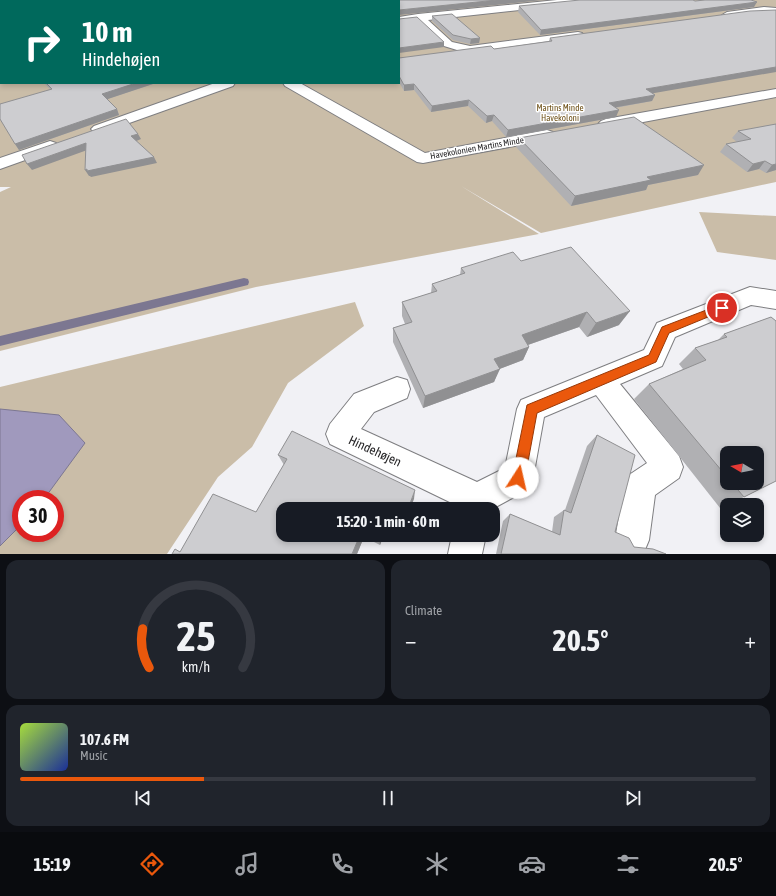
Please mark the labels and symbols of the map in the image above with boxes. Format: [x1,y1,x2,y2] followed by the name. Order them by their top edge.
[536,103,584,123] park label: Martins Minde Havekoloni
[429,135,525,161] street label: Havekolonien Martins Minde
[705,291,739,325] pin
[346,432,404,470] street label: Hindehøjen
[720,446,764,490] north arrow
[497,457,539,499] position arrow
[12,490,64,542] speed limit sign: 30

